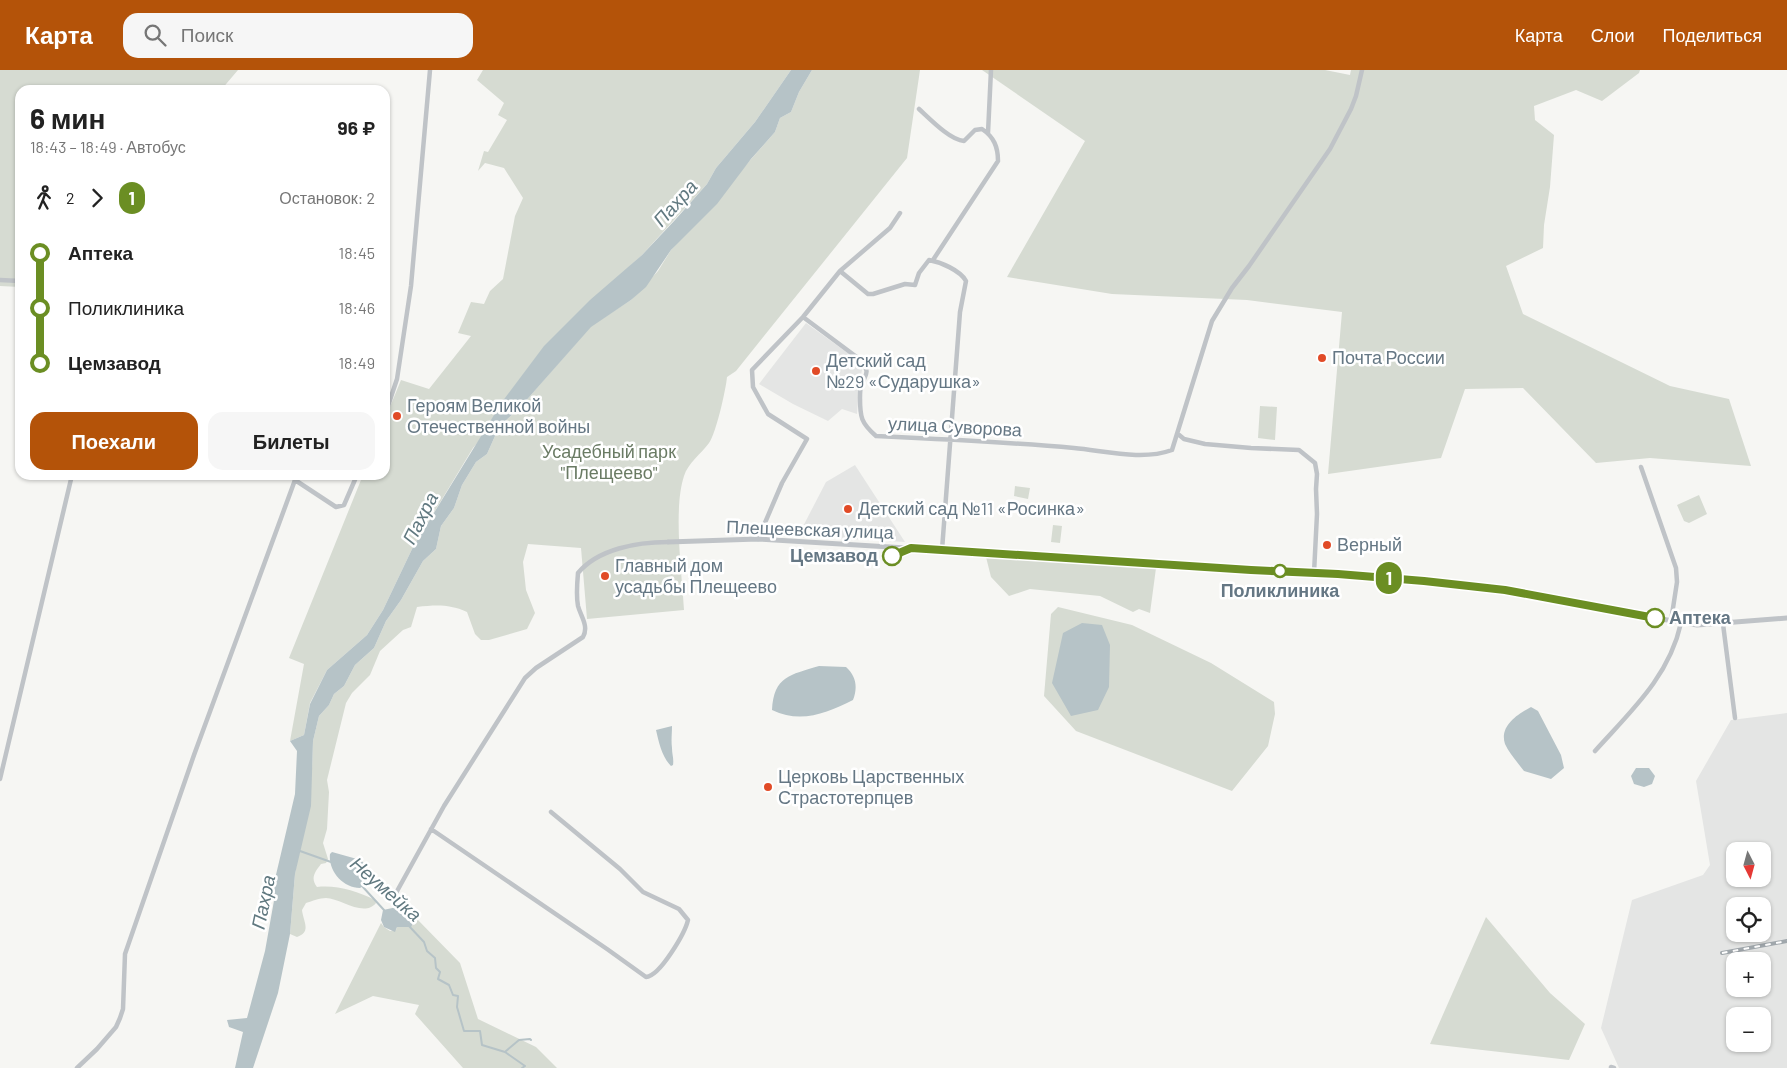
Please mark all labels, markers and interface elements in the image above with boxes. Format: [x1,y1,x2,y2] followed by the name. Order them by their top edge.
[123,13,473,58] search box
[25,20,93,49] text: Карта
[141,21,169,49] icon: search
[181,23,233,46] text: Поиск
[1515,24,1563,46] text: Карта
[1591,24,1635,46] text: Слои
[1663,24,1762,46] text: Поделиться
[30,101,105,135] text: 6 мин
[338,116,375,139] text: 96 ₽
[30,137,186,156] text: 18:43 – 18:49 · Автобус
[648,175,702,231] water label: Пахра
[30,184,58,212] icon: walk
[83,184,111,212] icon: forward
[129,187,135,209] text: 1
[66,188,75,207] text: 2
[279,188,375,207] text: Остановок: 2
[68,241,133,264] text: Аптека
[339,243,375,262] text: 18:45
[68,296,184,319] text: Поликлиника
[339,298,375,317] text: 18:46
[1332,346,1445,368] place label: Почта России
[826,349,981,392] place label: Детский сад №29 «Сударушка»
[68,351,161,374] text: Цемзавод
[1316,352,1328,364] marker: Почта России
[338,353,375,372] text: 18:49
[810,365,822,377] marker: Детский сад №29 «Сударушка»
[407,394,590,437] place label: Героям Великой Отечественной войны
[391,410,403,422] marker: Героям Великой Отечественной войны
[30,412,198,470] button: Поехали
[208,412,375,470] button: Билеты
[888,412,1023,441] street label: улица Суворова
[542,440,676,483] park label: Усадебный парк "Плещеево"
[397,488,442,547] water label: Пахра
[858,497,1085,519] place label: Детский сад №11 «Росинка»
[842,503,854,515] marker: Детский сад №11 «Росинка»
[726,515,895,543] street label: Плещеевская улица
[1337,533,1402,555] place label: Верный
[1321,539,1333,551] marker: Верный
[790,544,879,566] place label: Цемзавод
[882,546,902,566] marker: Цемзавод
[615,554,777,597] place label: Главный дом усадьбы Плещеево
[1373,562,1405,594] line badge: 1
[1273,564,1287,578] marker: Поликлиника
[1386,567,1392,589] text: 1
[599,570,611,582] marker: Главный дом усадьбы Плещеево
[1221,579,1340,601] place label: Поликлиника
[1669,606,1732,628] place label: Аптека
[1645,608,1665,628] marker: Аптека
[778,765,964,808] place label: Церковь Царственных Страстотерпцев
[762,781,774,793] marker: Церковь Царственных Страстотерпцев
[1726,842,1771,888] north arrow
[1726,842,1771,1052] map controls
[346,851,427,926] water label: Неумейка
[246,873,279,931] water label: Пахра
[1726,897,1771,942] button: locate
[1726,952,1771,997] button: +
[1726,1007,1771,1052] button: −

